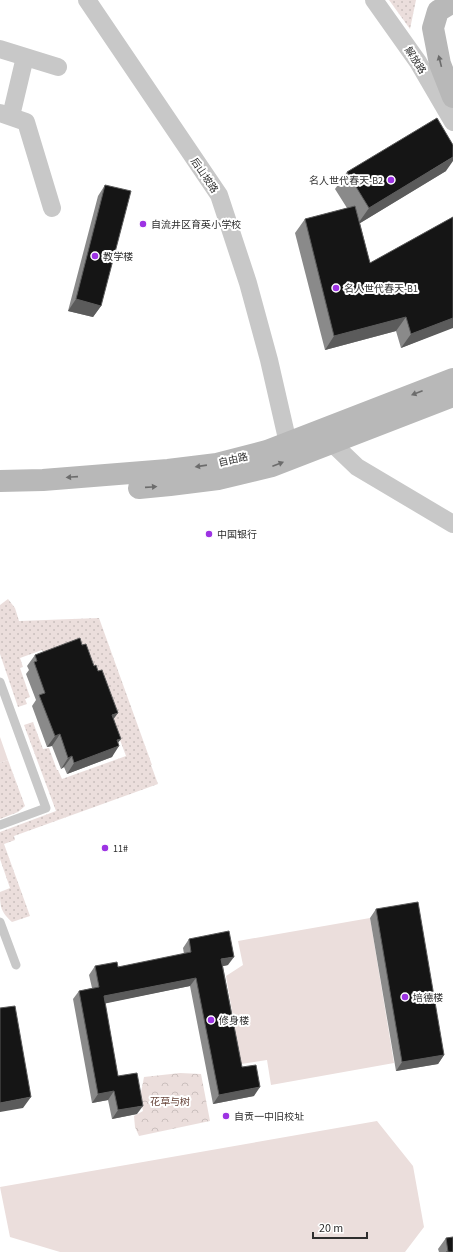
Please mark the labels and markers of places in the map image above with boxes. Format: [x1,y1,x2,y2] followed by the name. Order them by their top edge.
[309,174,383,188] place label: 名人世代春天-B2
[386,175,396,185] marker: 名人世代春天-B2
[151,218,241,232] place label: 自流井区育英小学校
[138,219,148,229] marker: 自流井区育英小学校
[103,250,133,264] place label: 教学楼
[90,251,100,261] marker: 教学楼
[344,282,418,296] place label: 名人世代春天-B1
[331,283,341,293] marker: 名人世代春天-B1
[217,528,257,542] place label: 中国银行
[204,529,214,539] marker: 中国银行
[113,842,128,856] place label: 11#
[100,843,110,853] marker: 11#
[413,991,443,1005] place label: 培德楼
[400,992,410,1002] marker: 培德楼
[218,1014,249,1028] place label: 修身楼
[206,1015,216,1025] marker: 修身楼
[234,1110,304,1124] place label: 自贡一中旧校址
[221,1111,231,1121] marker: 自贡一中旧校址

